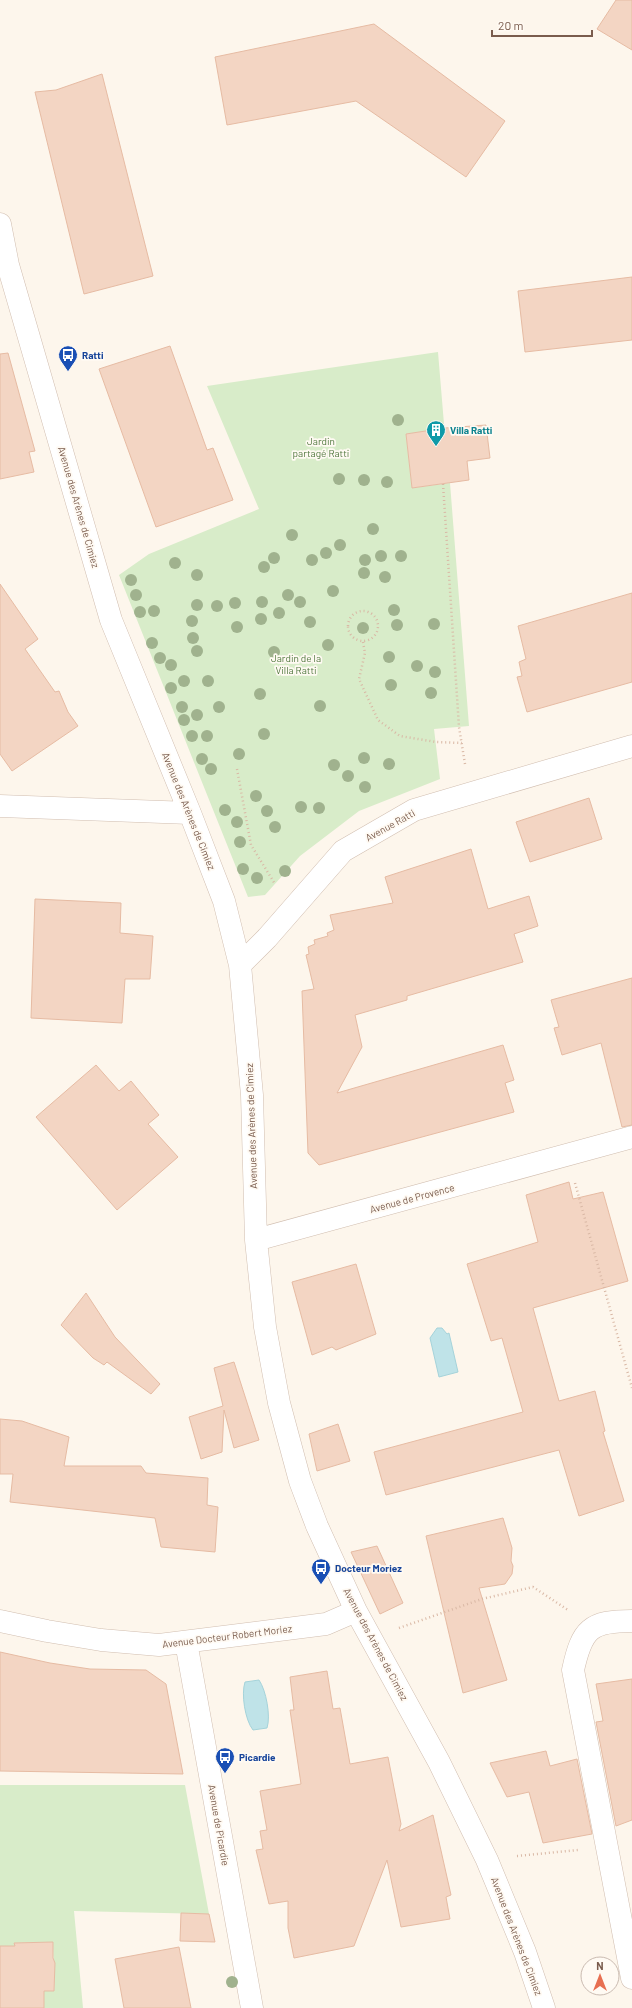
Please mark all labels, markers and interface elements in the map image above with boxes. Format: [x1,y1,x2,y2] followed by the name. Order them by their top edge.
[492,12,592,38] scale bar
[498,18,524,32] text: 20 m
[57,344,79,372] bus stop icon: Ratti
[82,349,104,361] place label: Ratti
[425,419,447,447] building icon: Villa Ratti
[450,424,493,436] place label: Villa Ratti
[293,435,349,459] park label: Jardin partagé Ratti
[56,445,102,570] street label: Avenue des Arènes de Cimiez
[271,652,321,676] park label: Jardin de la Villa Ratti
[160,750,218,872] street label: Avenue des Arènes de Cimiez
[363,806,417,844] street label: Avenue Ratti
[243,1062,259,1189] street label: Avenue des Arènes de Cimiez
[368,1181,456,1215] street label: Avenue de Provence
[310,1557,332,1585] bus stop icon: Docteur Moriez
[335,1562,402,1574] place label: Docteur Moriez
[341,1586,411,1703] street label: Avenue des Arènes de Cimiez
[161,1622,293,1650] street label: Avenue Docteur Robert Moriez
[214,1746,236,1774] bus stop icon: Picardie
[239,1751,276,1763] place label: Picardie
[206,1783,232,1867] street label: Avenue de Picardie
[489,1875,545,1997] street label: Avenue des Arènes de Cimiez
[580,1956,620,1996] north arrow
[596,1959,604,1972] text: N

